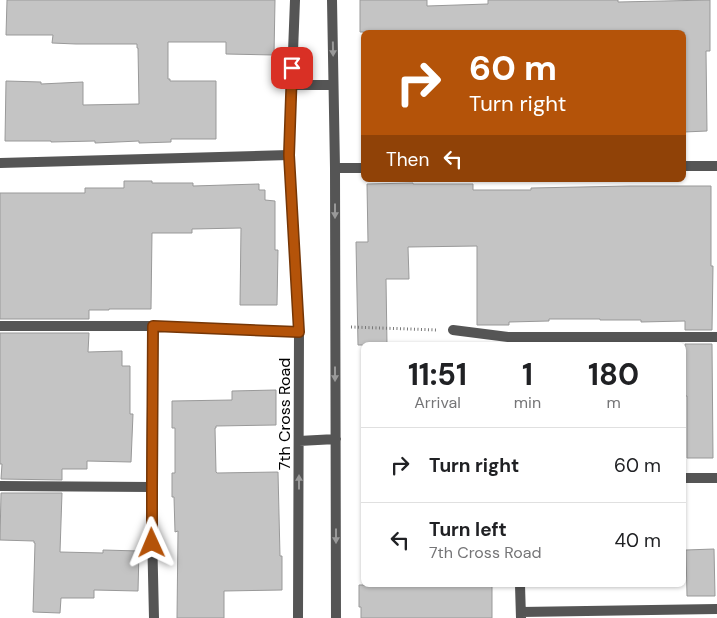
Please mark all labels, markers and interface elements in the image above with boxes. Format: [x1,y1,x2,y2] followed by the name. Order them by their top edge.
[329,41,337,57] one-way arrow
[469,45,557,91] text: 60 m
[271,47,313,89] pin
[386,50,451,115] icon: right
[278,54,306,82] icon: arrive
[469,89,566,118] text: Turn right
[439,145,467,173] icon: left
[386,147,429,172] text: Then
[331,203,339,219] one-way arrow
[408,355,467,394] text: 11:51
[522,355,533,394] text: 1
[588,355,639,394] text: 180
[274,358,295,470] street label: 7th Cross Road
[331,366,339,382] one-way arrow
[414,392,461,413] text: Arrival
[514,392,541,413] text: min
[606,392,621,413] text: m
[386,451,414,479] icon: right
[429,453,519,478] text: Turn right
[614,453,661,478] text: 60 m
[295,474,303,490] one-way arrow
[125,516,177,568] position arrow
[429,517,507,542] text: Turn left
[386,526,414,554] icon: left
[332,528,340,544] one-way arrow
[614,528,661,553] text: 40 m
[429,542,541,563] text: 7th Cross Road

